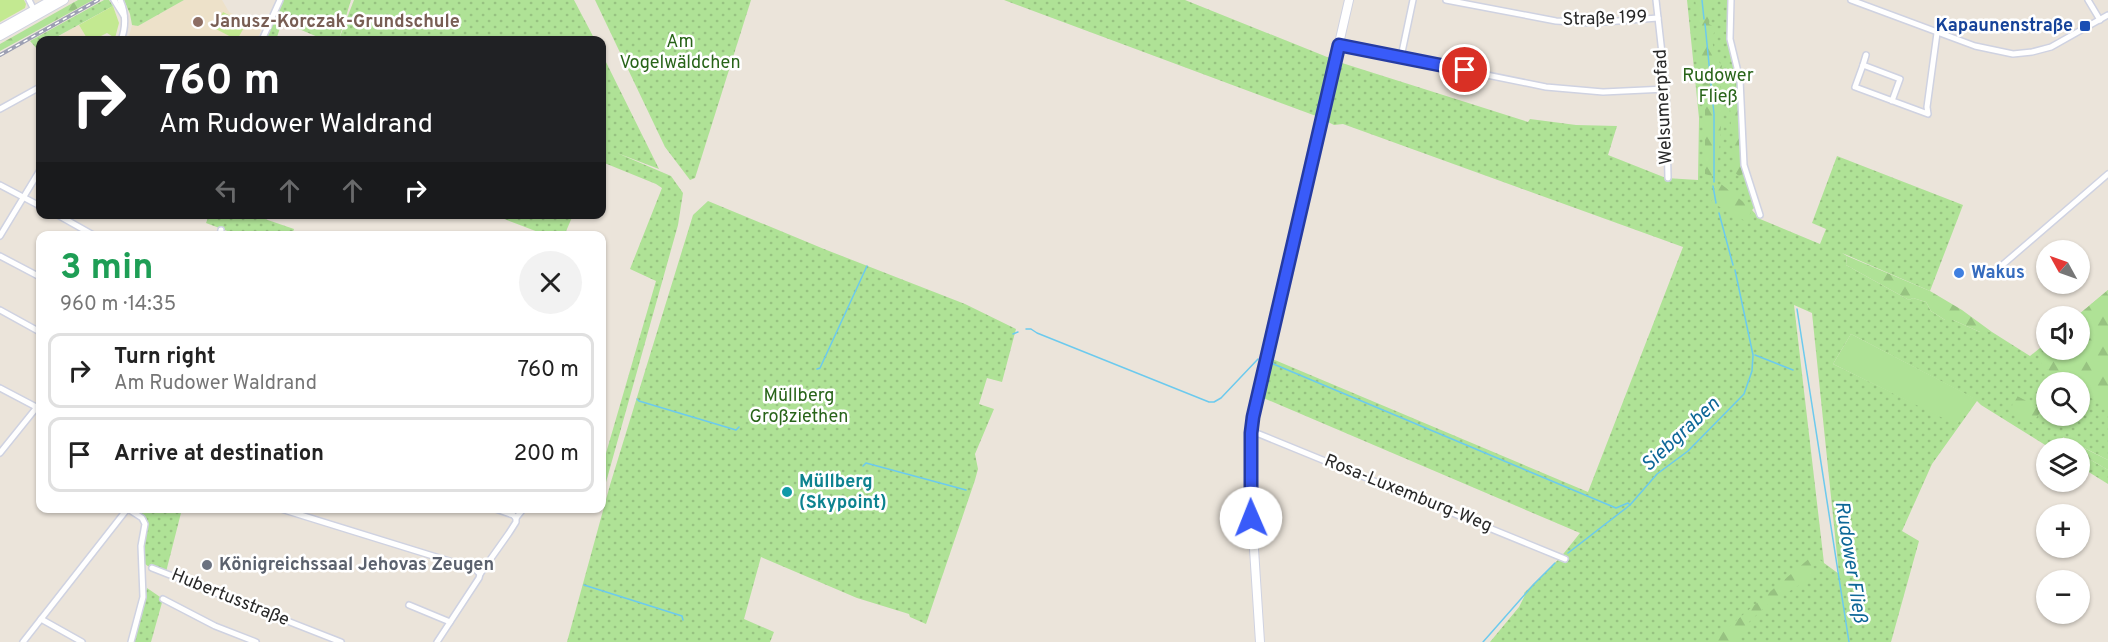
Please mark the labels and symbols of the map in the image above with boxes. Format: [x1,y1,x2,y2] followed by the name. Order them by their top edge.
[1562,6,1648,32] street label: Straße 199
[210,11,460,34] place label: Janusz-Korczak-Grundschule
[191,15,205,29] marker: Janusz-Korczak-Grundschule
[1935,15,2073,38] place label: Kapaunenstraße
[2078,19,2092,33] marker: Kapaunenstraße
[619,31,741,75] park label: Am Vogelwäldchen
[1439,44,1490,95] pin
[1649,49,1679,165] street label: Welsumerpfad
[1682,65,1754,109] park label: Rudower Fließ
[2036,240,2090,294] north arrow
[1971,262,2025,285] place label: Wakus
[1952,266,1966,280] marker: Wakus
[750,385,848,429] park label: Müllberg Großziethen
[1636,392,1726,478] water label: Siebgraben
[1321,450,1495,538] street label: Rosa-Luxemburg-Weg
[799,471,887,515] place label: Müllberg (Skypoint)
[780,485,794,499] marker: Müllberg (Skypoint)
[1219,486,1283,550] position arrow
[1828,499,1873,626] water label: Rudower Fließ
[219,554,494,577] place label: Königreichssaal Jehovas Zeugen
[200,558,214,572] marker: Königreichssaal Jehovas Zeugen
[168,564,292,632] street label: Hubertusstraße

